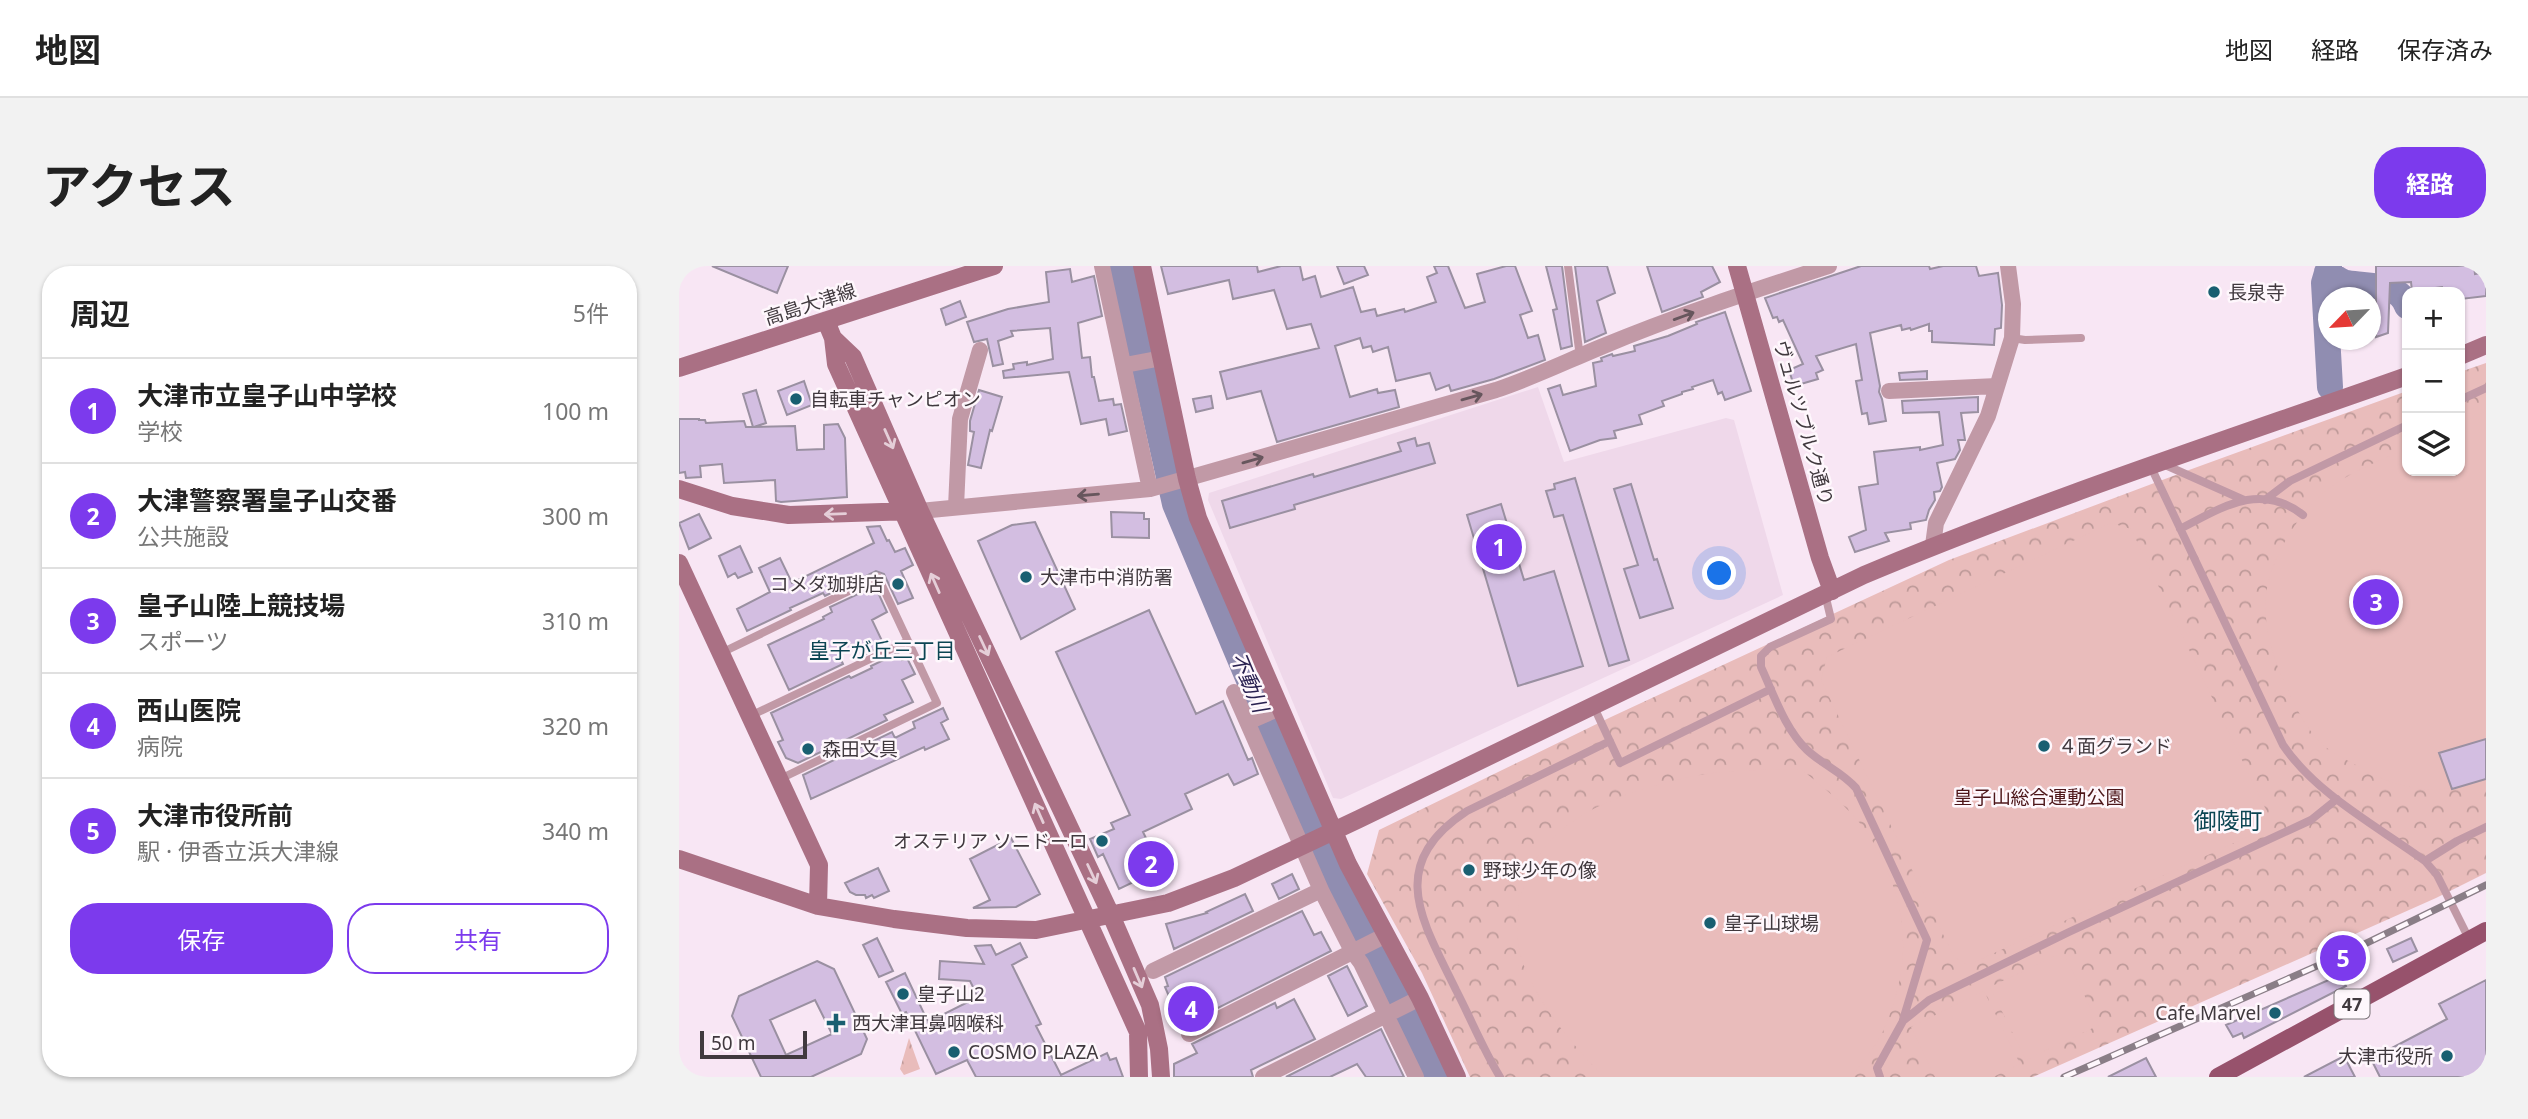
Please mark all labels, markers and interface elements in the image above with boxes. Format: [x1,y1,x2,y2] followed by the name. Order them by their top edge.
[35,27,101,72] text: 地図
[2225,33,2273,66] text: 地図
[2311,33,2359,66] text: 経路
[2397,33,2493,66] text: 保存済み
[2374,147,2486,218] button: 経路
[42,152,236,218] text: アクセス
[761,277,859,331] street label: 高島大津線
[2228,279,2285,305] place label: 長泉寺
[2206,284,2222,300] marker: 長泉寺
[2318,287,2381,350] north arrow
[2402,287,2465,476] map controls
[2402,287,2465,350] button: +
[70,293,130,334] text: 周辺
[573,297,609,329] text: 5件
[1672,309,1694,321] one-way arrow
[1768,337,1840,509] street label: ヴュルツブルク通り
[2402,350,2465,413] button: −
[137,377,397,413] text: 大津市立皇子山中学校
[810,386,981,412] place label: 自転車チャンピオン
[1460,390,1482,403] one-way arrow
[788,391,804,407] marker: 自転車チャンピオン
[86,395,100,427] text: 1
[542,395,609,427] text: 100 m
[2402,413,2465,476] button: layers
[137,415,183,447] text: 学校
[883,428,896,450] one-way arrow
[1242,453,1264,466] one-way arrow
[137,482,397,518] text: 大津警察署皇子山交番
[1077,489,1100,502] one-way arrow
[86,500,100,532] text: 2
[542,500,609,532] text: 300 m
[823,507,846,520] one-way arrow
[137,520,229,552] text: 公共施設
[1476,521,1522,573] pin: 1
[1702,556,1736,590] your location
[1040,564,1173,590] place label: 大津市中消防署
[1018,569,1034,585] marker: 大津市中消防署
[770,571,884,597] place label: コメダ珈琲店
[928,573,941,594] one-way arrow
[890,576,906,592] marker: コメダ珈琲店
[2353,576,2399,628] pin: 3
[137,587,345,623] text: 皇子山陸上競技場
[86,605,100,637] text: 3
[542,605,609,637] text: 310 m
[137,625,229,657] text: スポーツ
[978,635,991,656] one-way arrow
[809,636,956,664] district label: 皇子が丘三丁目
[1225,648,1276,718] water label: 不動川
[137,692,241,728] text: 西山医院
[86,710,100,742] text: 4
[542,710,609,742] text: 320 m
[137,730,183,762] text: 病院
[2058,733,2172,759] place label: ４面グランド
[822,736,898,762] place label: 森田文具
[2036,738,2052,754] marker: ４面グランド
[800,741,816,757] marker: 森田文具
[1953,784,2125,810] park label: 皇子山総合運動公園
[137,797,293,833] text: 大津市役所前
[1032,802,1045,824] one-way arrow
[2194,804,2263,836] district label: 御陵町
[86,815,100,847] text: 5
[542,815,609,847] text: 340 m
[893,828,1088,854] place label: オステリア ソニドーロ
[1094,833,1110,849] marker: オステリア ソニドーロ
[137,835,339,867] text: 駅 · 伊香立浜大津線
[1128,838,1174,890] pin: 2
[1483,857,1597,883] place label: 野球少年の像
[1461,862,1477,878] marker: 野球少年の像
[1085,863,1099,884] one-way arrow
[70,903,333,974] button: 保存
[347,903,609,974] button: 共有
[1724,910,1819,936] place label: 皇子山球場
[1702,915,1718,931] marker: 皇子山球場
[2320,932,2366,984] pin: 5
[1132,967,1145,988] one-way arrow
[917,981,985,1007] place label: 皇子山2
[1168,983,1214,1035] pin: 4
[895,986,911,1002] marker: 皇子山2
[2335,990,2369,1018] road number: 47
[2155,1000,2261,1026] place label: Cafe Marvel
[2267,1005,2283,1021] marker: Cafe Marvel
[852,1010,1004,1036] place label: 西大津耳鼻咽喉科
[826,1013,846,1033] marker: 西大津耳鼻咽喉科
[700,1028,807,1060] scale bar
[711,1030,755,1056] text: 50 m
[968,1039,1099,1065] place label: COSMO PLAZA
[2338,1043,2433,1069] place label: 大津市役所
[946,1044,962,1060] marker: COSMO PLAZA
[2439,1048,2455,1064] marker: 大津市役所

